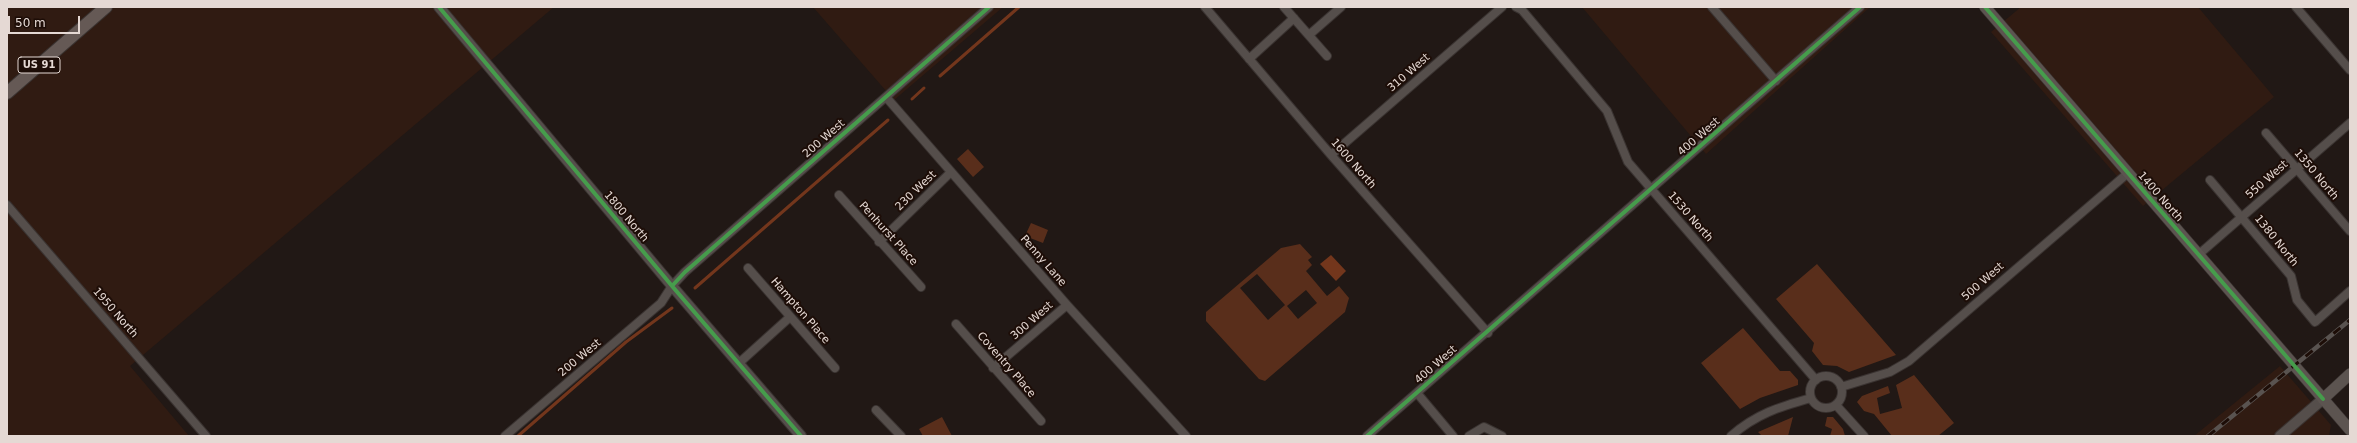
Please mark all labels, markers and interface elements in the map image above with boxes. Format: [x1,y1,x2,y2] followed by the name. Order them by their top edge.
[10,8,82,34] scale bar
[15,16,46,30] text: 50 m
[1385,51,1433,95] street label: 310 West
[18,57,60,73] road number: US 91
[1675,115,1723,159] street label: 400 West
[800,117,848,161] street label: 200 West
[1328,136,1378,192] street label: 1600 North
[2291,147,2341,203] street label: 1350 North
[2243,158,2291,202] street label: 550 West
[893,168,939,214] street label: 230 West
[2135,169,2185,225] street label: 1400 North
[601,189,651,245] street label: 1800 North
[1665,189,1715,245] street label: 1530 North
[856,199,920,269] street label: Penhurst Place
[2251,213,2301,269] street label: 1380 North
[1017,233,1069,289] street label: Penny Lane
[1959,260,2007,304] street label: 500 West
[768,275,832,347] street label: Hampton Place
[90,285,140,341] street label: 1950 North
[1008,299,1056,343] street label: 300 West
[974,329,1038,401] street label: Coventry Place
[556,336,604,380] street label: 200 West
[1412,343,1460,387] street label: 400 West

